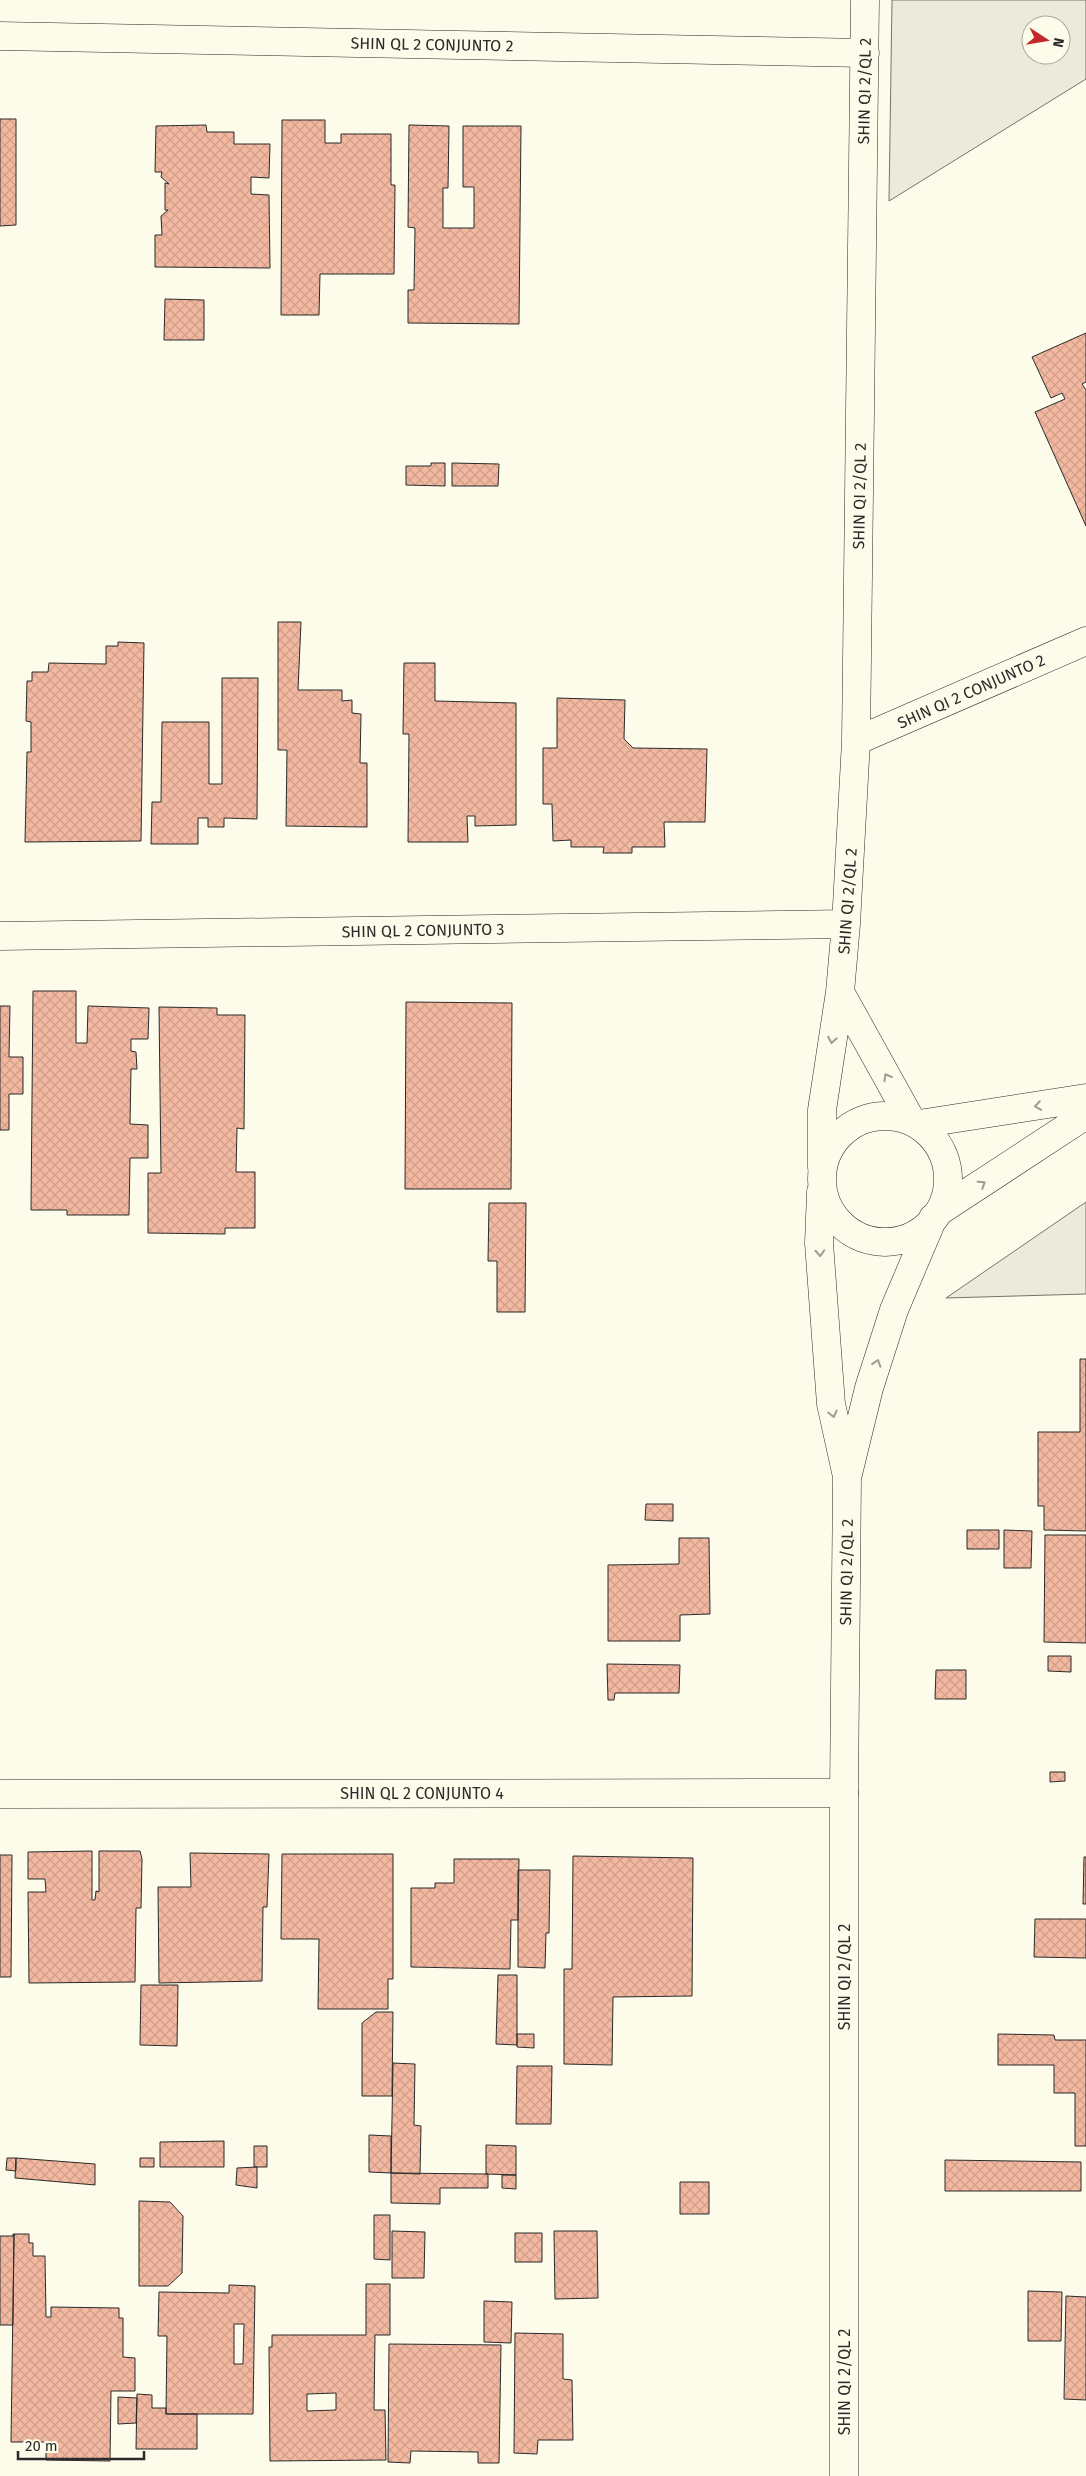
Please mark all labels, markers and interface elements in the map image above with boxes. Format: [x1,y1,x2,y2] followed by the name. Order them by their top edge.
[1021,15,1071,65] north arrow
[350,34,514,55] street label: SHIN QL 2 CONJUNTO 2
[1049,36,1068,49] text: N
[854,37,875,144] street label: SHIN QI 2/QL 2
[849,442,870,549] street label: SHIN QI 2/QL 2
[894,650,1048,733] street label: SHIN QI 2 CONJUNTO 2
[834,847,861,955] street label: SHIN QI 2/QL 2
[341,920,505,941] street label: SHIN QL 2 CONJUNTO 3
[828,1036,838,1045] one-way arrow
[884,1074,894,1083] one-way arrow
[1033,1100,1041,1111] one-way arrow
[976,1180,985,1190] one-way arrow
[814,1249,825,1257] one-way arrow
[872,1360,882,1368] one-way arrow
[827,1410,838,1419] one-way arrow
[836,1518,857,1625] street label: SHIN QI 2/QL 2
[340,1784,504,1803] street label: SHIN QL 2 CONJUNTO 4
[835,1924,854,2030] street label: SHIN QI 2/QL 2
[835,2329,854,2435] street label: SHIN QI 2/QL 2
[18,2428,144,2460] scale bar
[25,2437,58,2455] text: 20 m

